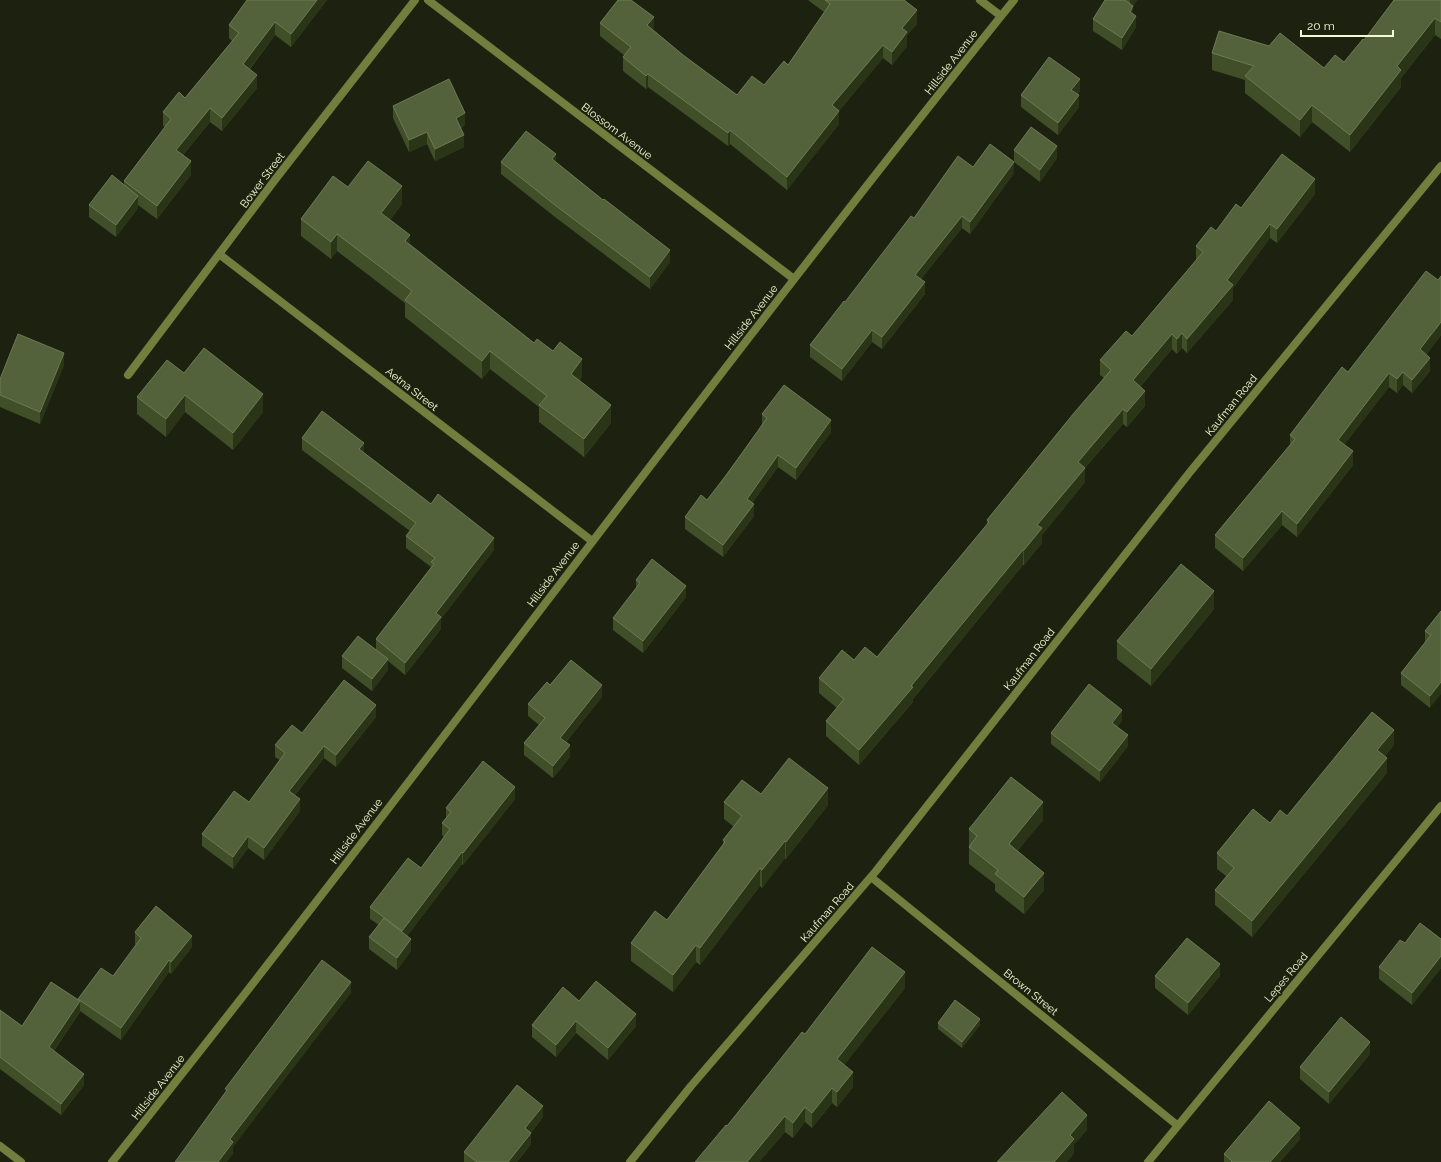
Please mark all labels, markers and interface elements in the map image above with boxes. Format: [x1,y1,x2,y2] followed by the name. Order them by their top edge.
[1301,12,1393,38] scale bar
[1307,19,1335,33] text: 20 m
[922,27,981,97] street label: Hillside Avenue
[579,101,655,163] street label: Blossom Avenue
[237,150,288,210] street label: Bower Street
[722,282,781,352] street label: Hillside Avenue
[383,365,441,414] street label: Aetna Street
[1203,372,1260,439] street label: Kaufman Road
[525,539,583,610] street label: Hillside Avenue
[1001,626,1058,693] street label: Kaufman Road
[328,796,386,867] street label: Hillside Avenue
[798,880,857,945] street label: Kaufman Road
[1262,950,1311,1005] street label: Lepes Road
[1001,967,1061,1018] street label: Brown Street
[129,1052,188,1122] street label: Hillside Avenue

